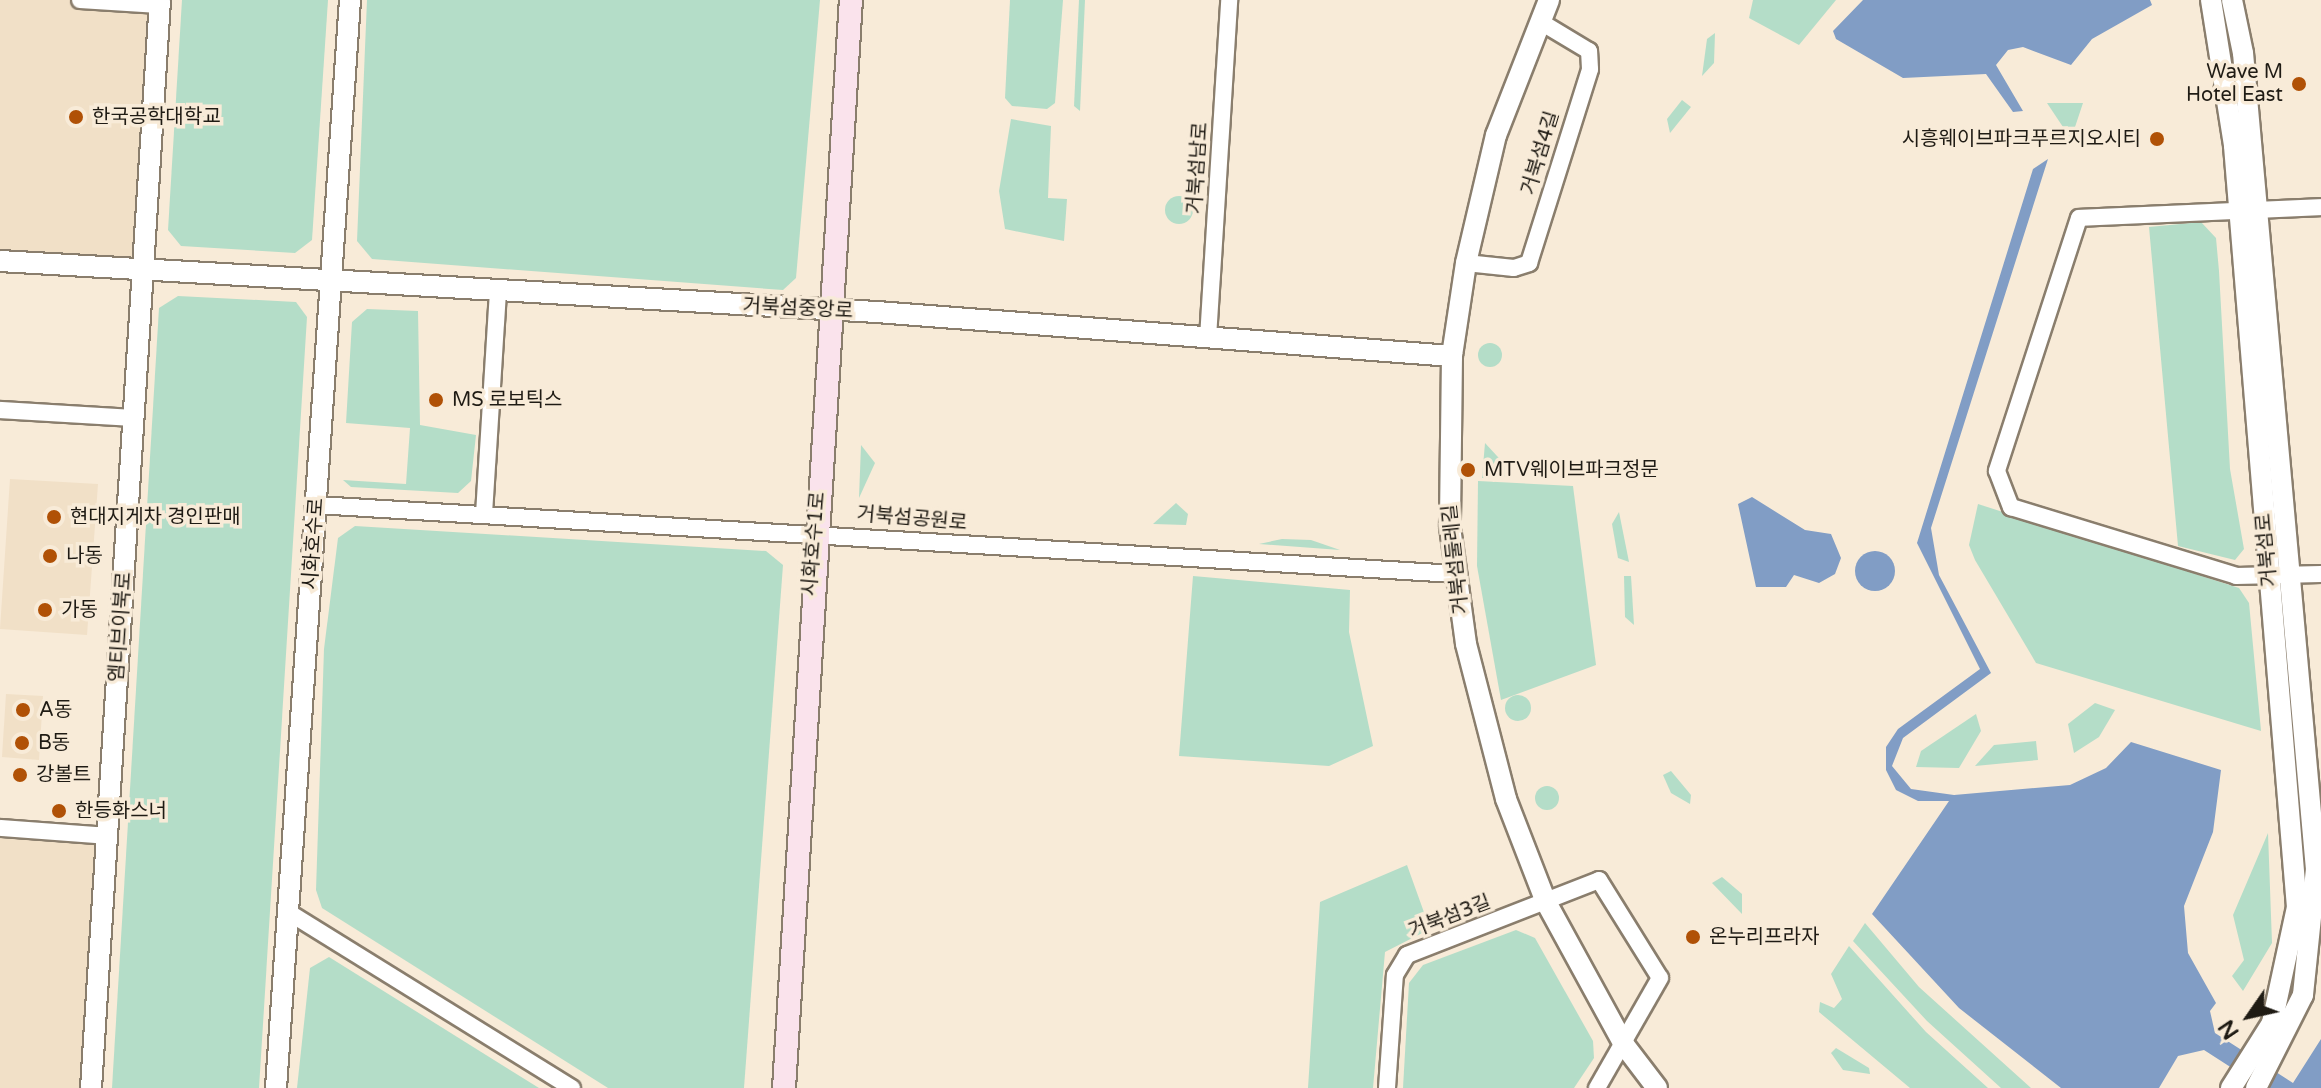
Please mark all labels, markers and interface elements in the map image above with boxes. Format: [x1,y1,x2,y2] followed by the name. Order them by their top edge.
[2186,60,2283,107] place label: Wave M Hotel East
[2290,75,2308,93] marker: Wave M Hotel East
[92,105,221,129] place label: 한국공학대학교
[67,108,85,126] marker: 한국공학대학교
[1517,108,1565,198] street label: 거북섬4길
[1183,121,1213,215] street label: 거북섬남로
[1902,127,2141,151] place label: 시흥웨이브파크푸르지오시티
[2148,130,2166,148] marker: 시흥웨이브파크푸르지오시티
[742,294,854,324] street label: 거북섬중앙로
[452,388,562,412] place label: MS 로보틱스
[427,391,445,409] marker: MS 로보틱스
[1484,458,1659,482] place label: MTV웨이브파크정문
[1459,461,1477,479] marker: MTV웨이브파크정문
[797,491,831,597] street label: 시화호수1로
[299,497,329,591] street label: 시화호수로
[856,502,968,536] street label: 거북섬공원로
[1438,503,1474,615] street label: 거북섬둘레길
[70,505,241,529] place label: 현대지게차 경인판매
[45,508,63,526] marker: 현대지게차 경인판매
[2252,512,2282,588] street label: 거북섬로
[66,544,103,568] place label: 나동
[41,547,59,565] marker: 나동
[105,571,137,683] street label: 엠티브이북로
[61,598,98,622] place label: 가동
[36,601,54,619] marker: 가동
[39,698,72,722] place label: A동
[14,701,32,719] marker: A동
[38,731,70,755] place label: B동
[13,734,31,752] marker: B동
[36,763,91,787] place label: 강볼트
[11,766,29,784] marker: 강볼트
[75,799,167,823] place label: 한등화스너
[50,802,68,820] marker: 한등화스너
[1405,890,1495,944] street label: 거북섬3길
[1709,925,1819,949] place label: 온누리프라자
[1684,928,1702,946] marker: 온누리프라자
[2209,976,2289,1056] north arrow
[2213,1015,2245,1044] text: N

